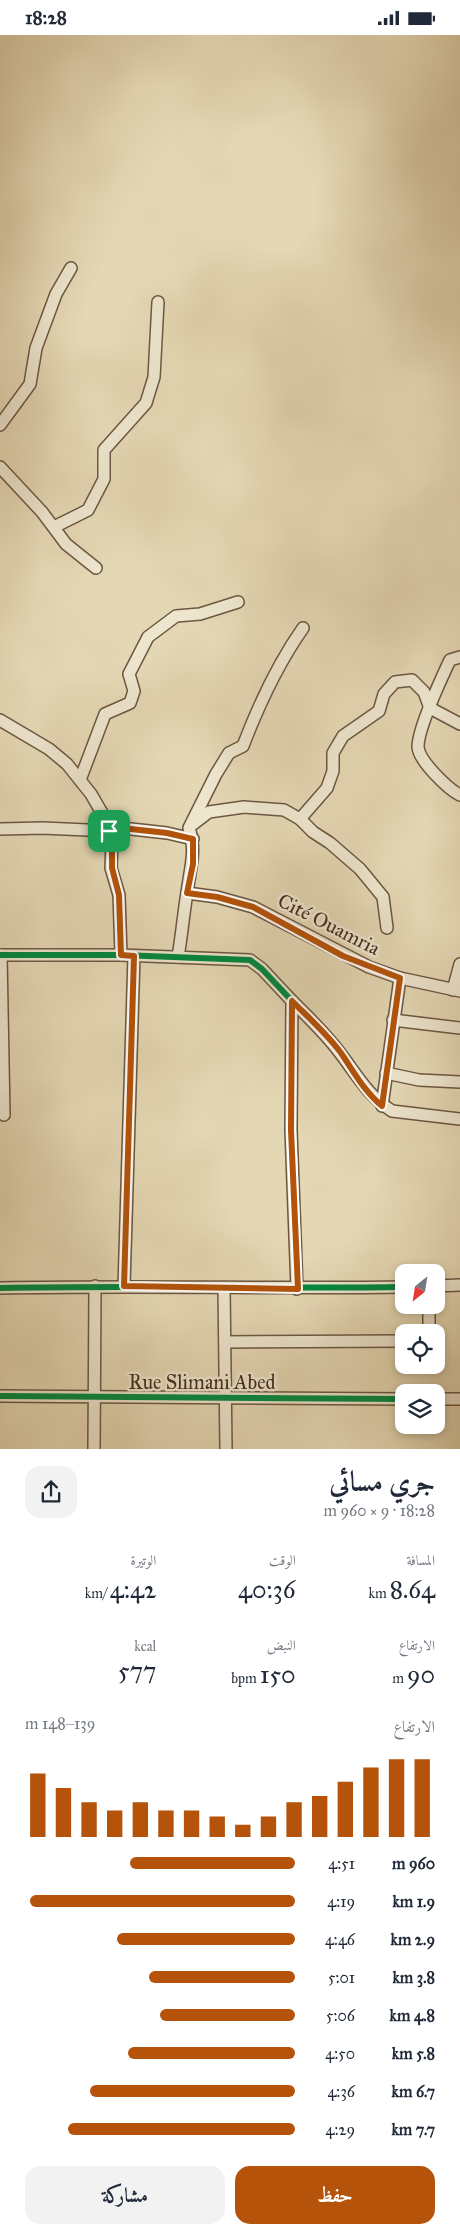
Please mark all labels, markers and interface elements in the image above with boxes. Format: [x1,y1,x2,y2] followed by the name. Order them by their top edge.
[25,6,67,29] text: 18:28
[88,810,130,852] pin
[95,817,123,845] icon: arrive
[274,888,385,960] street label: Cité Ouamria
[395,1264,445,1314] north arrow
[395,1264,445,1434] map controls
[395,1324,445,1374] button: locate
[128,1370,276,1394] street label: Rue Slimani Abed
[395,1384,445,1434] button: layers
[329,1464,435,1499] text: جري مسائي
[25,1466,77,1518] button: share
[324,1501,435,1520] text: 18:28 · 9 × 960 m
[131,1552,156,1569] text: الوتيرة
[269,1552,296,1569] text: الوقت
[406,1552,435,1569] text: المسافة
[110,1574,156,1605] text: 4:42
[238,1574,296,1605] text: 40:36
[390,1574,435,1605] text: 8.64
[85,1585,110,1602] text: /km
[368,1585,390,1602] text: km
[267,1637,296,1654] text: النبض
[399,1637,435,1654] text: الارتفاع
[134,1638,156,1655] text: kcal
[118,1655,156,1686] text: 577
[260,1659,296,1690] text: 150
[407,1659,435,1690] text: 90
[231,1670,260,1687] text: bpm
[392,1670,407,1687] text: m
[25,1714,95,1733] text: 139–148 m
[393,1717,435,1736] text: الارتفاع
[328,1854,355,1873] text: 4:51
[392,1854,435,1873] text: 960 m
[327,1892,355,1911] text: 4:19
[392,1892,435,1911] text: 1.9 km
[325,1930,355,1949] text: 4:46
[391,1930,435,1949] text: 2.9 km
[328,1968,355,1987] text: 5:01
[392,1968,435,1987] text: 3.8 km
[326,2006,355,2025] text: 5:06
[390,2006,435,2025] text: 4.8 km
[325,2044,355,2063] text: 4:50
[392,2044,435,2063] text: 5.8 km
[327,2082,355,2101] text: 4:36
[392,2082,435,2101] text: 6.7 km
[326,2120,355,2139] text: 4:29
[391,2120,435,2139] text: 7.7 km
[25,2166,225,2224] button: مشاركة
[235,2166,435,2224] button: حفظ

